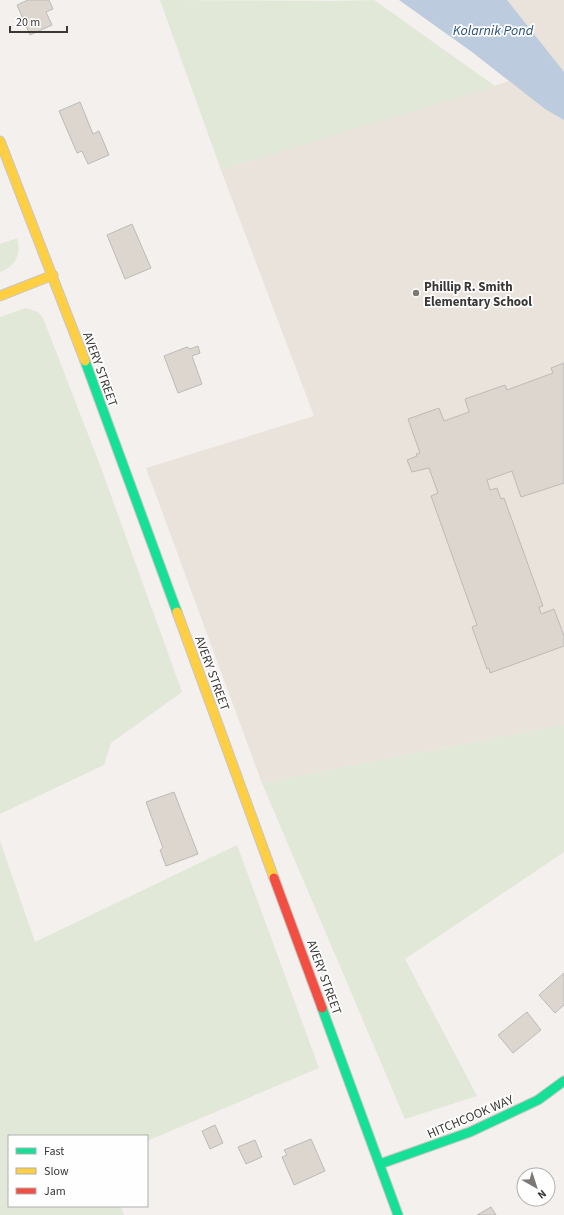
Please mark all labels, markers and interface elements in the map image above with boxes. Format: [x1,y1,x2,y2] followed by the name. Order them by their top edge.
[10,8,67,34] scale bar
[16,14,40,31] text: 20 m
[453,21,534,41] water label: Kolarnik Pond
[424,278,532,311] place label: Phillip R. Smith Elementary School
[411,288,421,298] marker: Phillip R. Smith Elementary School
[78,329,122,409] street label: AVERY STREET
[190,633,234,713] street label: AVERY STREET
[302,937,346,1017] street label: AVERY STREET
[424,1090,517,1143] street label: HITCHCOOK WAY
[8,1135,148,1207] legend
[44,1143,64,1160] text: Fast
[44,1163,69,1180] text: Slow
[516,1167,556,1207] north arrow
[44,1183,66,1200] text: Jam
[534,1186,550,1203] text: N

